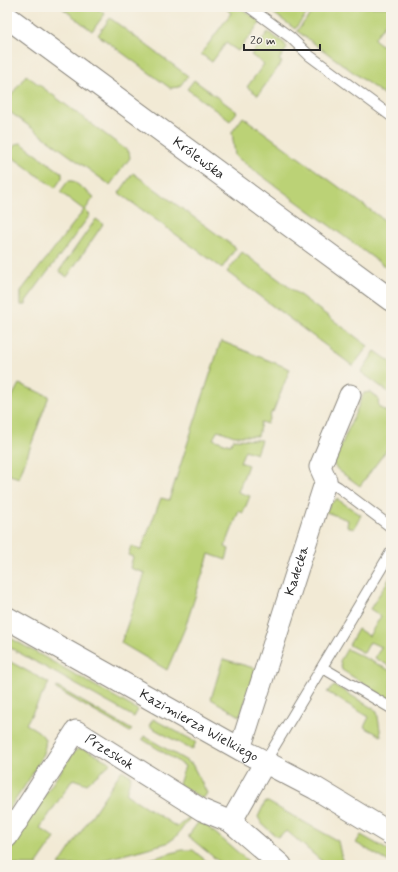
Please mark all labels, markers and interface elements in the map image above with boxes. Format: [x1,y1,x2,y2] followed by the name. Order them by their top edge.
[244,26,320,52] scale bar
[250,33,276,49] text: 20 m
[169,133,228,184] street label: Królewska
[281,543,314,598] street label: Kadecka
[136,685,261,766] street label: Kazimierza Wielkiego
[82,730,137,774] street label: Przeskok

